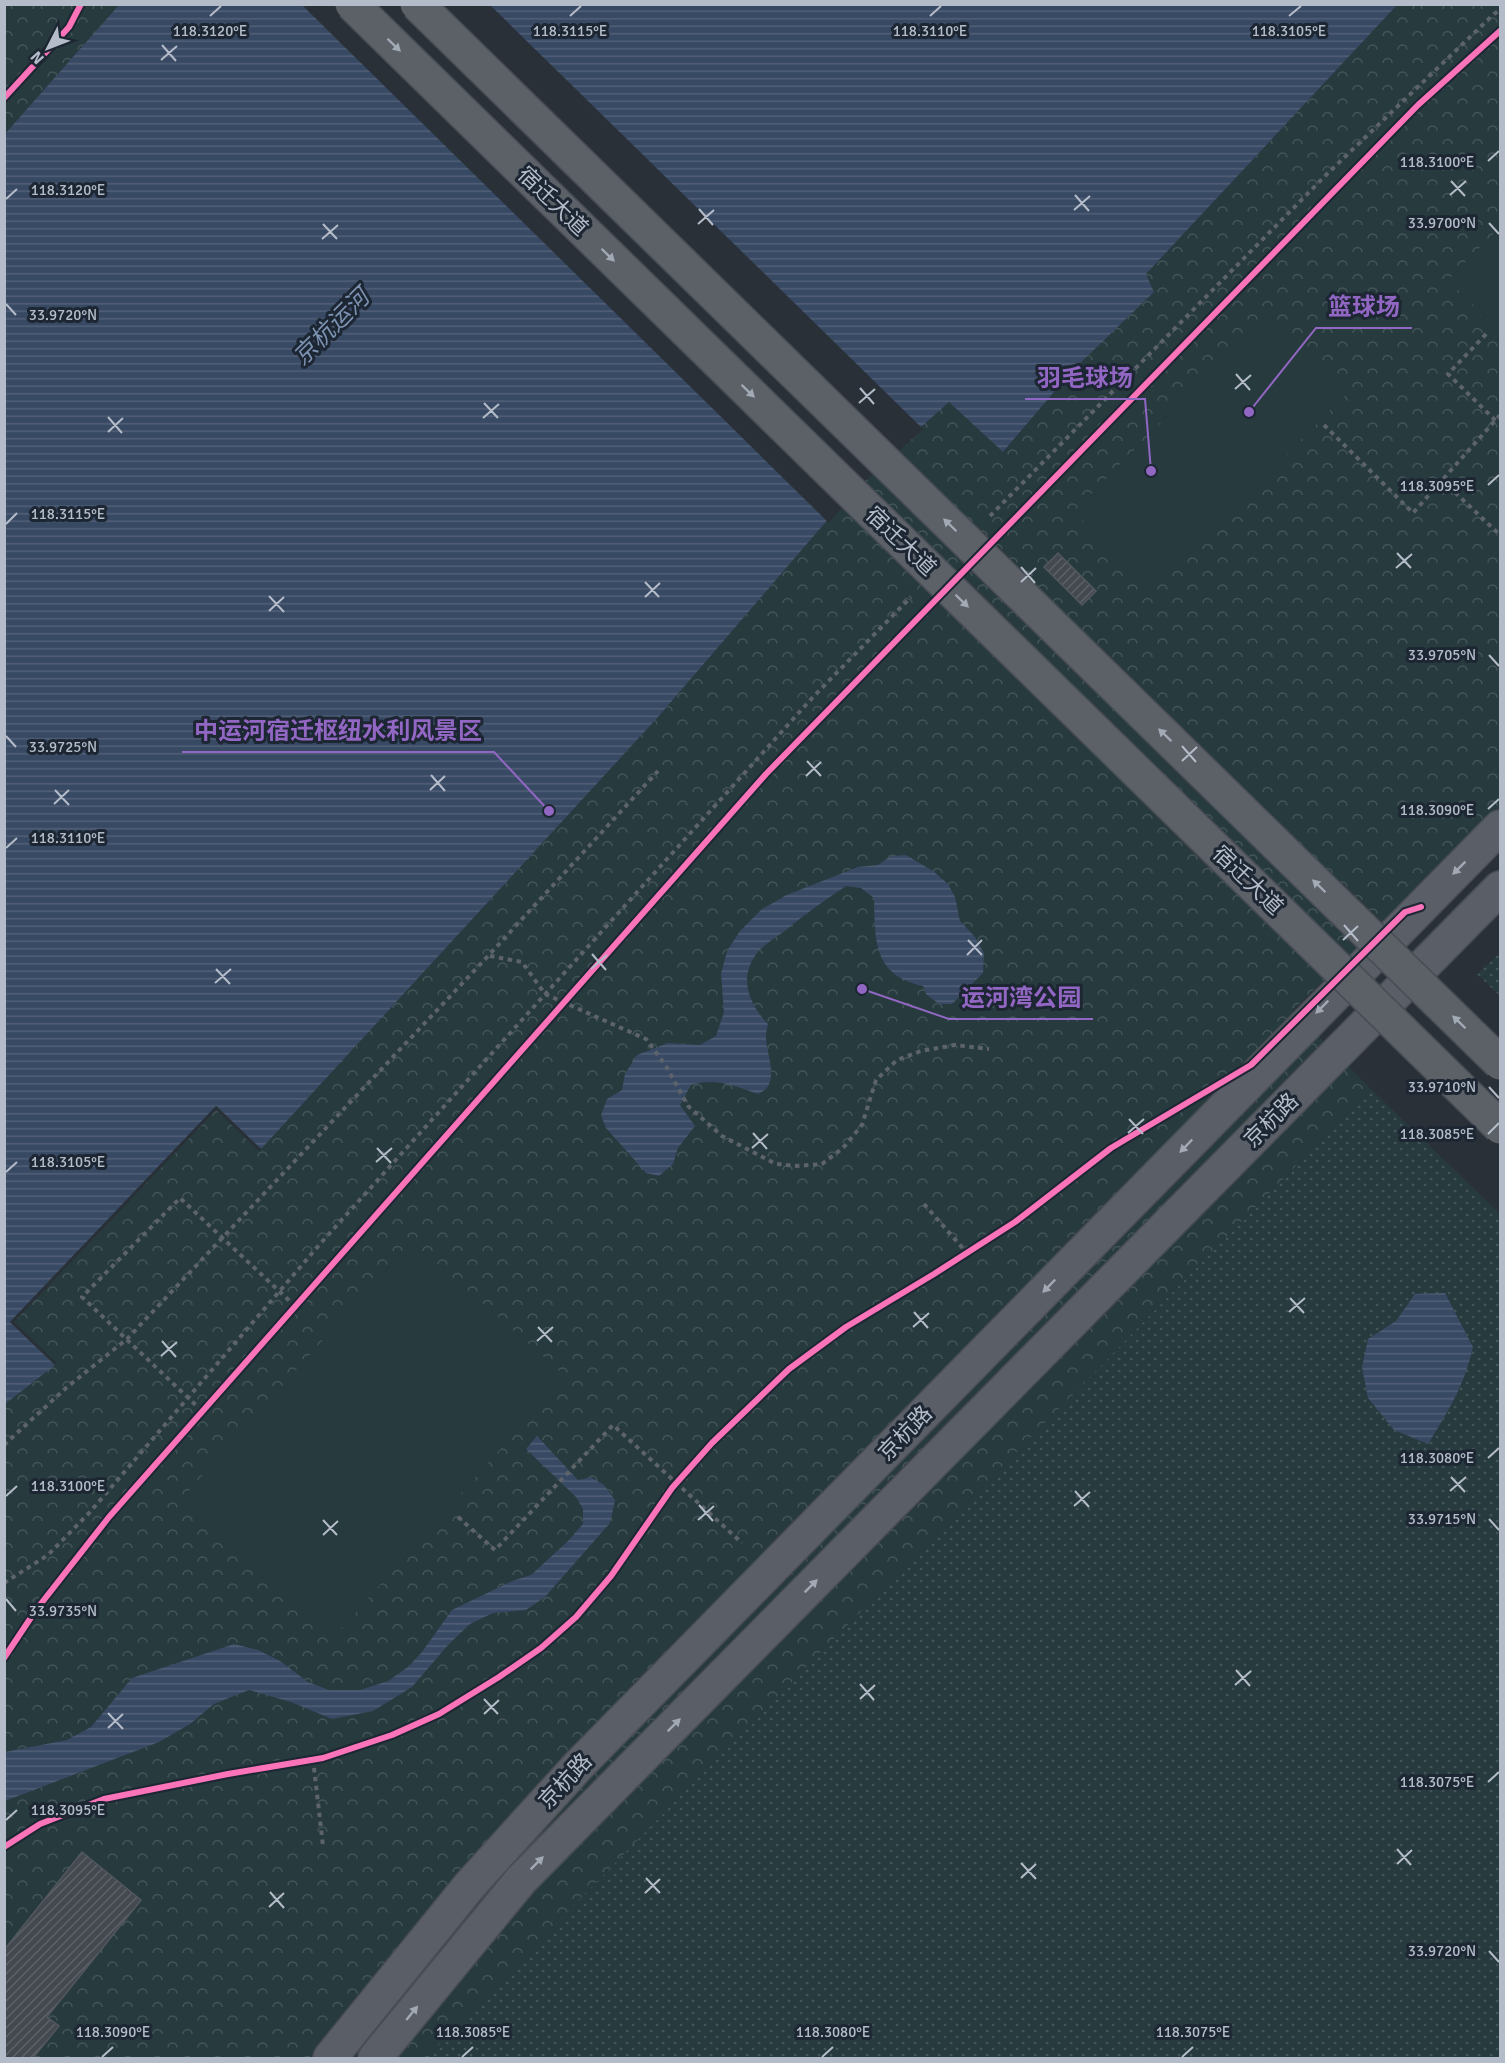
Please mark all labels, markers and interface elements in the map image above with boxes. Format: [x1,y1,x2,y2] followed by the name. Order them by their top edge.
[18,18,78,78] north arrow
[173,22,247,40] text: 118.3120°E
[533,22,607,40] text: 118.3115°E
[893,22,967,40] text: 118.3110°E
[1252,22,1326,40] text: 118.3105°E
[386,38,400,52] one-way arrow
[26,47,49,68] text: N
[1400,153,1474,171] text: 118.3100°E
[512,161,594,241] street label: 宿迁大道
[31,181,105,199] text: 118.3120°E
[1408,214,1476,232] text: 33.9700°N
[601,248,616,262] one-way arrow
[286,280,378,372] water label: 京杭运河
[1316,286,1412,328] callout: 篮球场
[1328,292,1400,322] text: 篮球场
[29,306,97,324] text: 33.9720°N
[1025,357,1145,399] callout: 羽毛球场
[1037,363,1133,393] text: 羽毛球场
[740,384,754,398] one-way arrow
[1400,477,1474,495] text: 118.3095°E
[860,501,942,581] street label: 宿迁大道
[31,505,105,523] text: 118.3115°E
[943,518,958,532] one-way arrow
[955,594,969,608] one-way arrow
[1408,646,1476,664] text: 33.9705°N
[182,710,494,752] callout: 中运河宿迁枢纽水利风景区
[194,716,482,746] text: 中运河宿迁枢纽水利风景区
[1158,728,1172,742] one-way arrow
[29,738,97,756] text: 33.9725°N
[1400,801,1474,819] text: 118.3090°E
[31,829,105,847] text: 118.3110°E
[1207,840,1289,920] street label: 宿迁大道
[1453,861,1467,875] one-way arrow
[1313,879,1327,893] one-way arrow
[949,977,1093,1019] callout: 运河湾公园
[961,983,1081,1013] text: 运河湾公园
[1316,1000,1330,1014] one-way arrow
[1451,1015,1466,1029] one-way arrow
[1408,1078,1476,1096] text: 33.9710°N
[1238,1087,1304,1153] street label: 京杭路
[1400,1125,1474,1143] text: 118.3085°E
[1179,1139,1193,1153] one-way arrow
[31,1153,105,1171] text: 118.3105°E
[1043,1278,1057,1292] one-way arrow
[872,1400,938,1466] street label: 京杭路
[1400,1449,1474,1467] text: 118.3080°E
[31,1477,105,1495] text: 118.3100°E
[1408,1510,1476,1528] text: 33.9715°N
[804,1578,818,1593] one-way arrow
[29,1602,97,1620] text: 33.9735°N
[667,1717,681,1732] one-way arrow
[533,1748,597,1814] street label: 京杭路
[1400,1773,1474,1791] text: 118.3075°E
[31,1801,105,1819] text: 118.3095°E
[530,1856,544,1871] one-way arrow
[1408,1942,1476,1960] text: 33.9720°N
[405,2006,418,2021] one-way arrow
[76,2023,150,2041] text: 118.3090°E
[436,2023,510,2041] text: 118.3085°E
[796,2023,870,2041] text: 118.3080°E
[1156,2023,1230,2041] text: 118.3075°E

